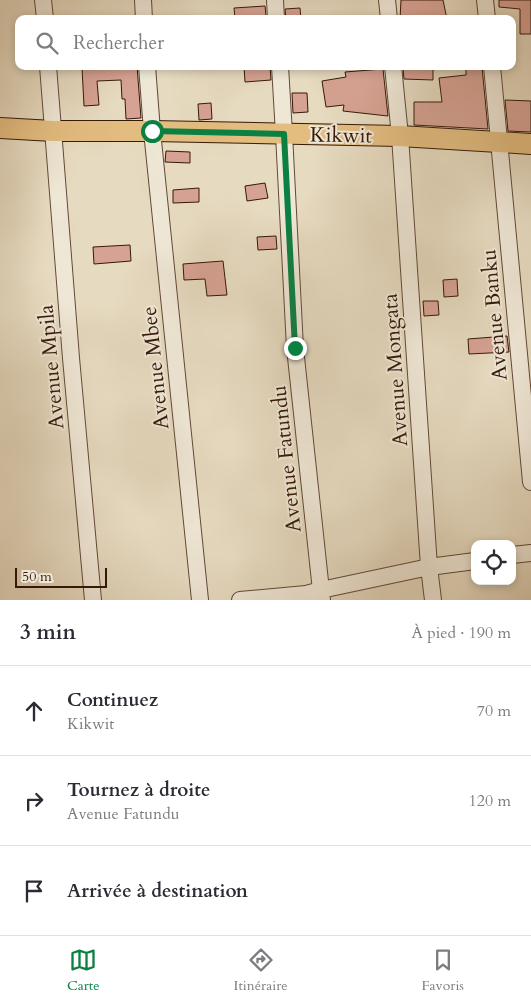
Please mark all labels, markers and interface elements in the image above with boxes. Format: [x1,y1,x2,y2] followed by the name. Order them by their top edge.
[15,15,516,70] search box
[33,29,61,57] icon: search
[73,30,164,56] text: Rechercher
[141,120,164,143] route start
[310,120,373,151] street label: Kikwit
[474,248,515,382] street label: Avenue Banku
[376,292,415,447] street label: Avenue Mongata
[32,303,71,430] street label: Avenue Mpila
[135,305,176,431] street label: Avenue Mbee
[284,337,307,360] route end
[264,384,309,534] street label: Avenue Fatundu
[471,540,516,585] map controls
[471,540,516,585] button: locate
[15,565,108,588] scale bar
[22,567,52,586] text: 50 m
[20,618,76,647] text: 3 min
[411,622,511,644] text: À pied · 190 m
[67,687,158,713] text: Continuez
[20,697,48,725] icon: ahead
[477,700,511,722] text: 70 m
[67,713,114,735] text: Kikwit
[67,777,210,803] text: Tournez à droite
[20,787,48,815] icon: right
[469,790,511,812] text: 120 m
[67,803,179,825] text: Avenue Fatundu
[20,877,48,905] icon: arrive
[67,878,248,904] text: Arrivée à destination
[67,946,100,995] tab: Carte
[234,946,288,995] tab: Itinéraire
[422,946,464,995] tab: Favoris

